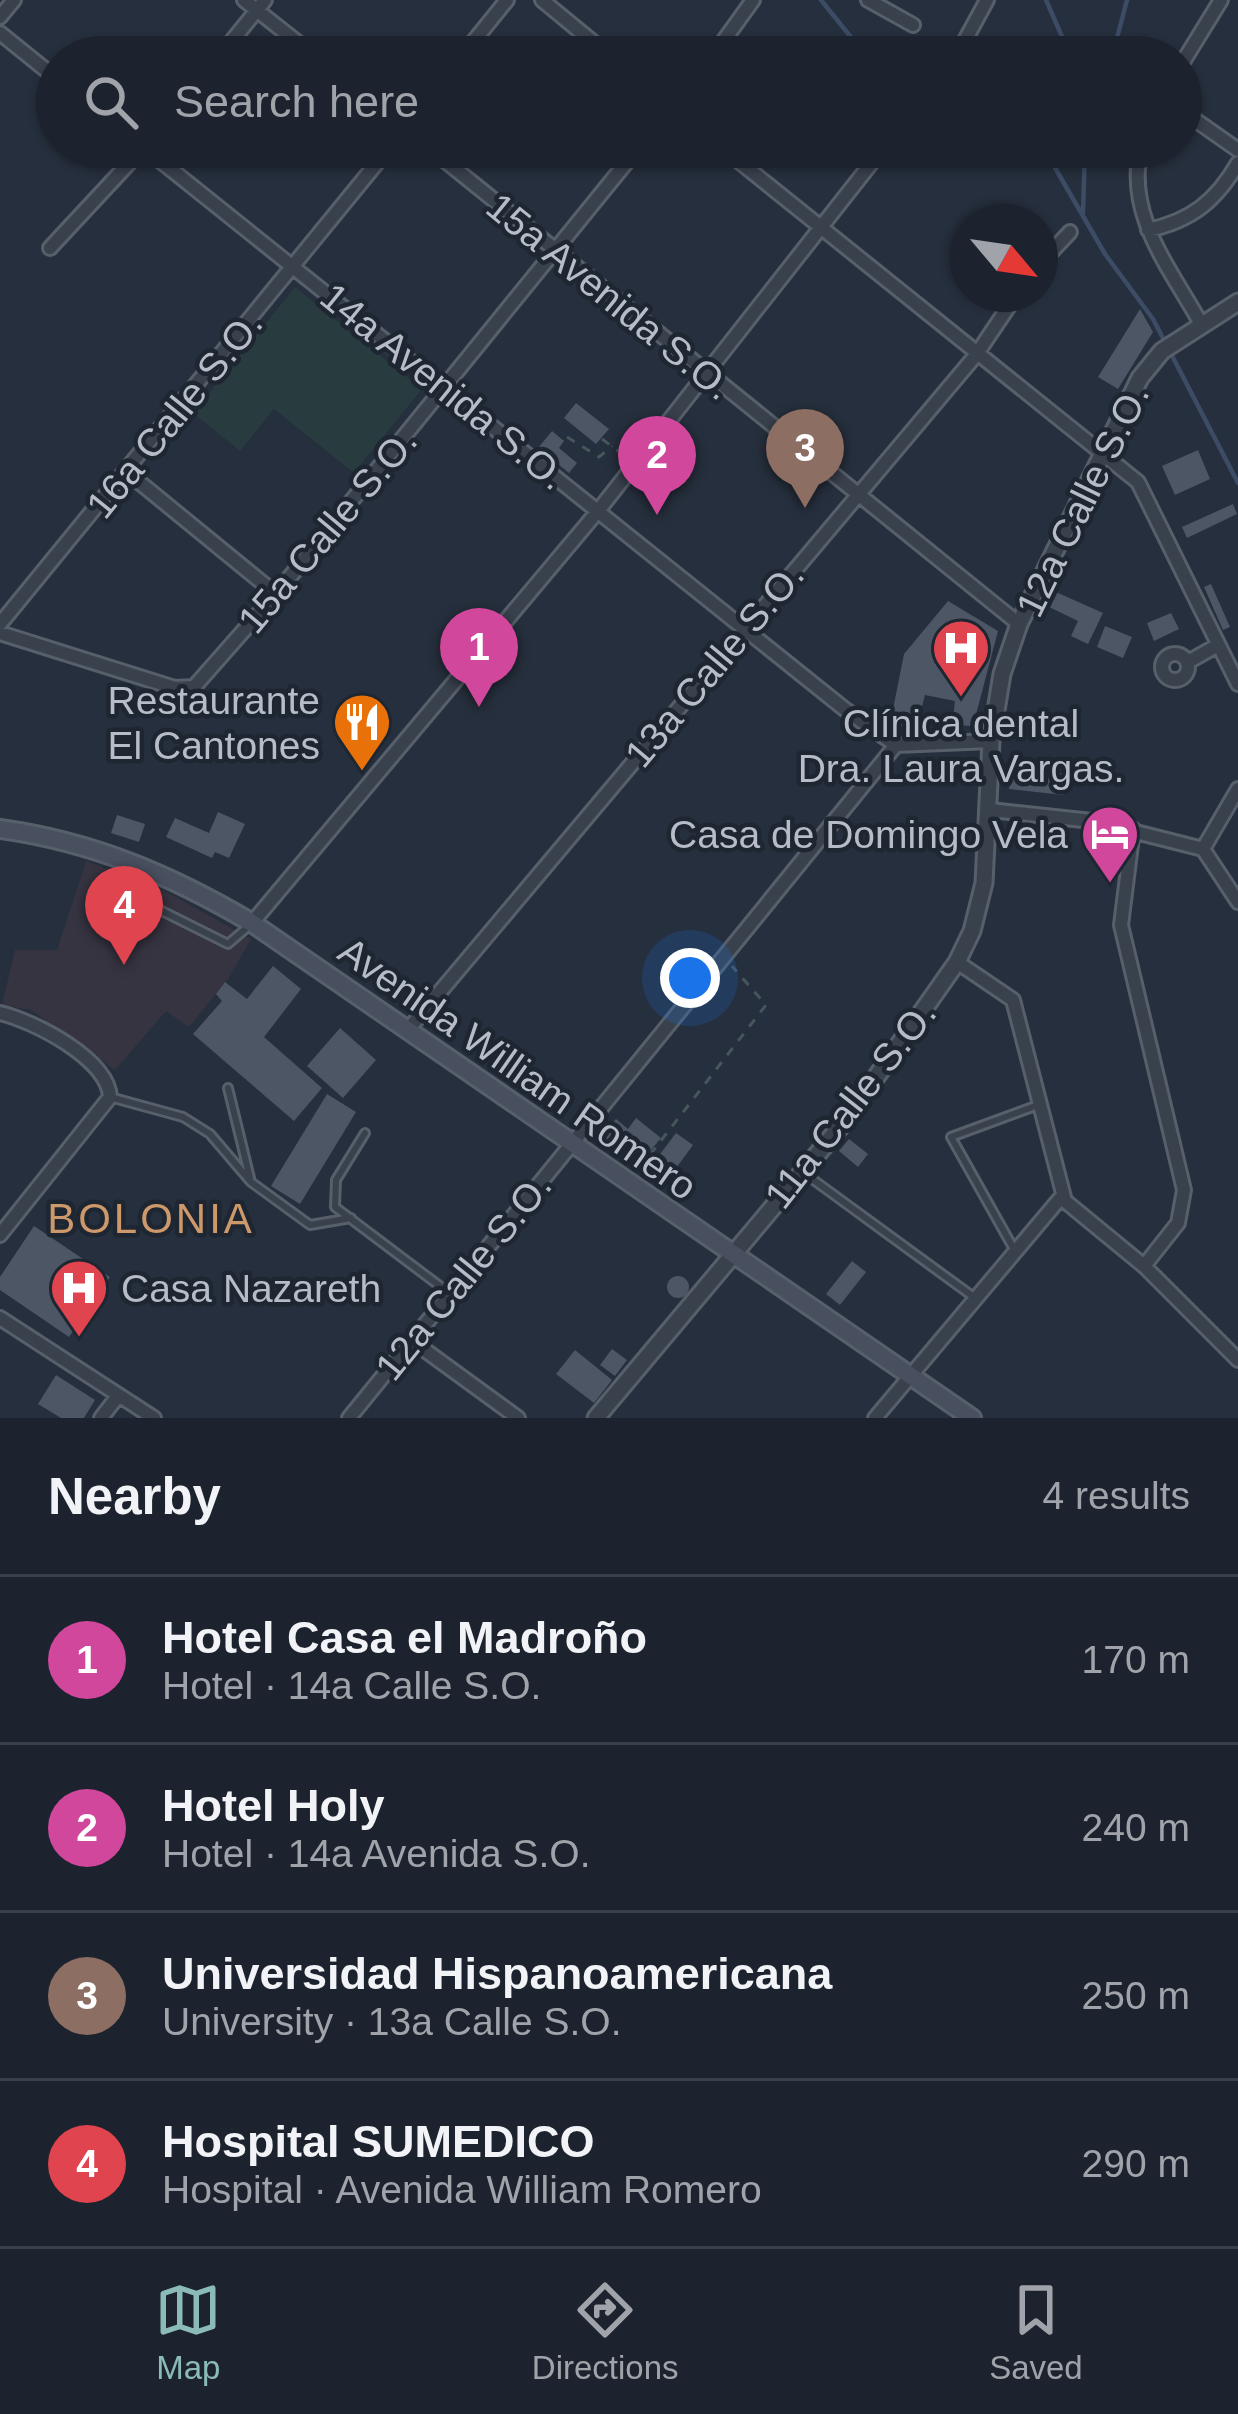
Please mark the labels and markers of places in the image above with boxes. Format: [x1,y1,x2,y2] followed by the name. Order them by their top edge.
[766,409,844,508] pin: 3
[618,416,696,515] pin: 2
[440,608,518,707] pin: 1
[930,617,992,699] hospital icon: Clínica dental Dra. Laura Vargas.
[108,679,320,767] place label: Restaurante El Cantones
[331,691,393,773] restaurant icon: Restaurante El Cantones
[798,702,1124,790] place label: Clínica dental Dra. Laura Vargas.
[1079,803,1141,885] hotel icon: Casa de Domingo Vela
[669,813,1068,856] place label: Casa de Domingo Vela
[85,866,163,965] pin: 4
[48,1257,110,1339] hospital icon: Casa Nazareth
[121,1267,381,1310] place label: Casa Nazareth

